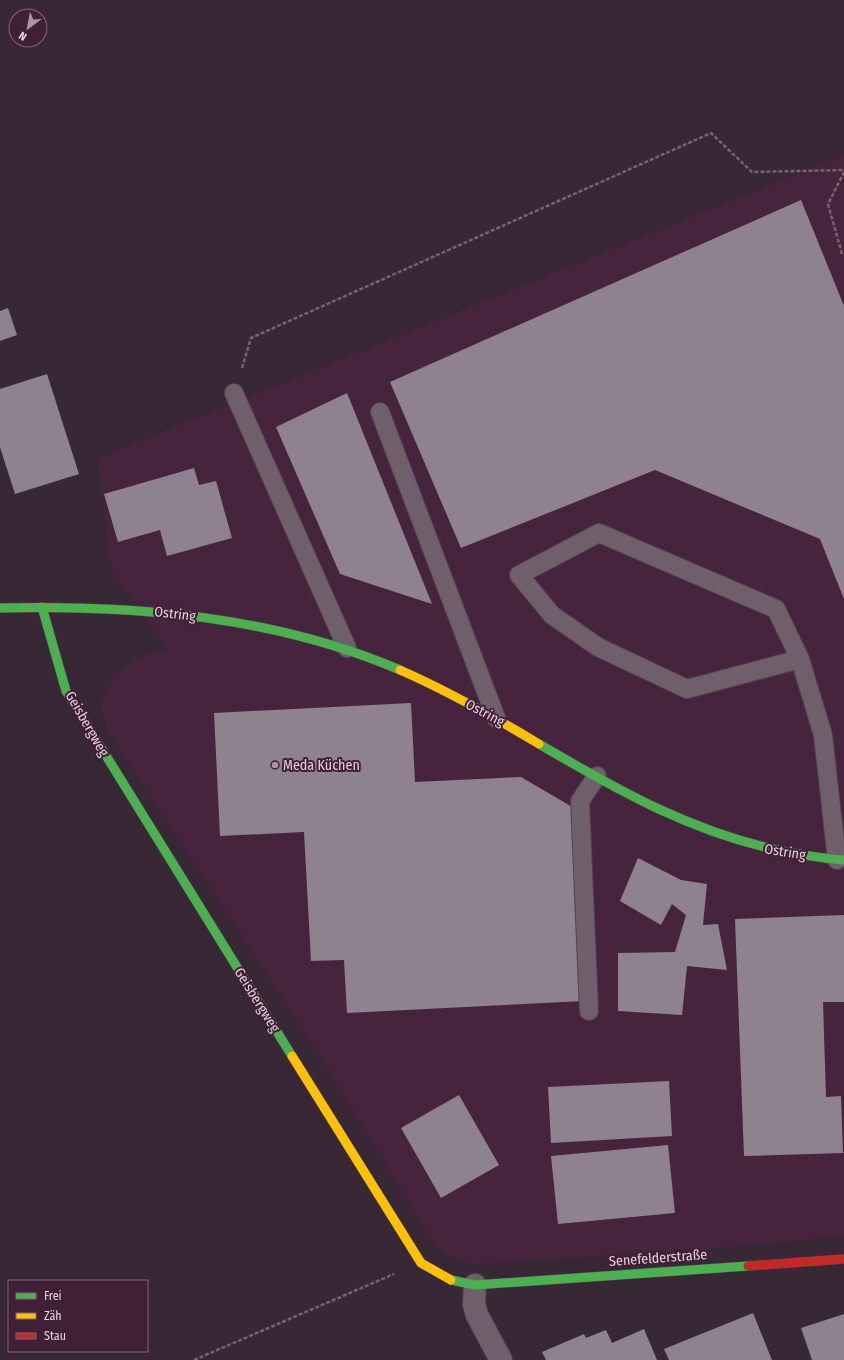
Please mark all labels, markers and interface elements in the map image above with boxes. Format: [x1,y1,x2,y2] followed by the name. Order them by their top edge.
[8,8,48,48] north arrow
[17,29,29,43] text: N
[153,603,197,625] street label: Ostring
[61,688,113,760] street label: Geisbergweg
[463,696,508,730] street label: Ostring
[283,757,360,774] place label: Meda Küchen
[270,760,280,770] marker: Meda Küchen
[763,840,807,864] street label: Ostring
[231,965,284,1036] street label: Geisbergweg
[608,1246,708,1270] street label: Senefelderstraße
[8,1280,148,1352] legend
[44,1289,62,1303] text: Frei
[44,1309,62,1323] text: Zäh
[44,1329,66,1343] text: Stau

